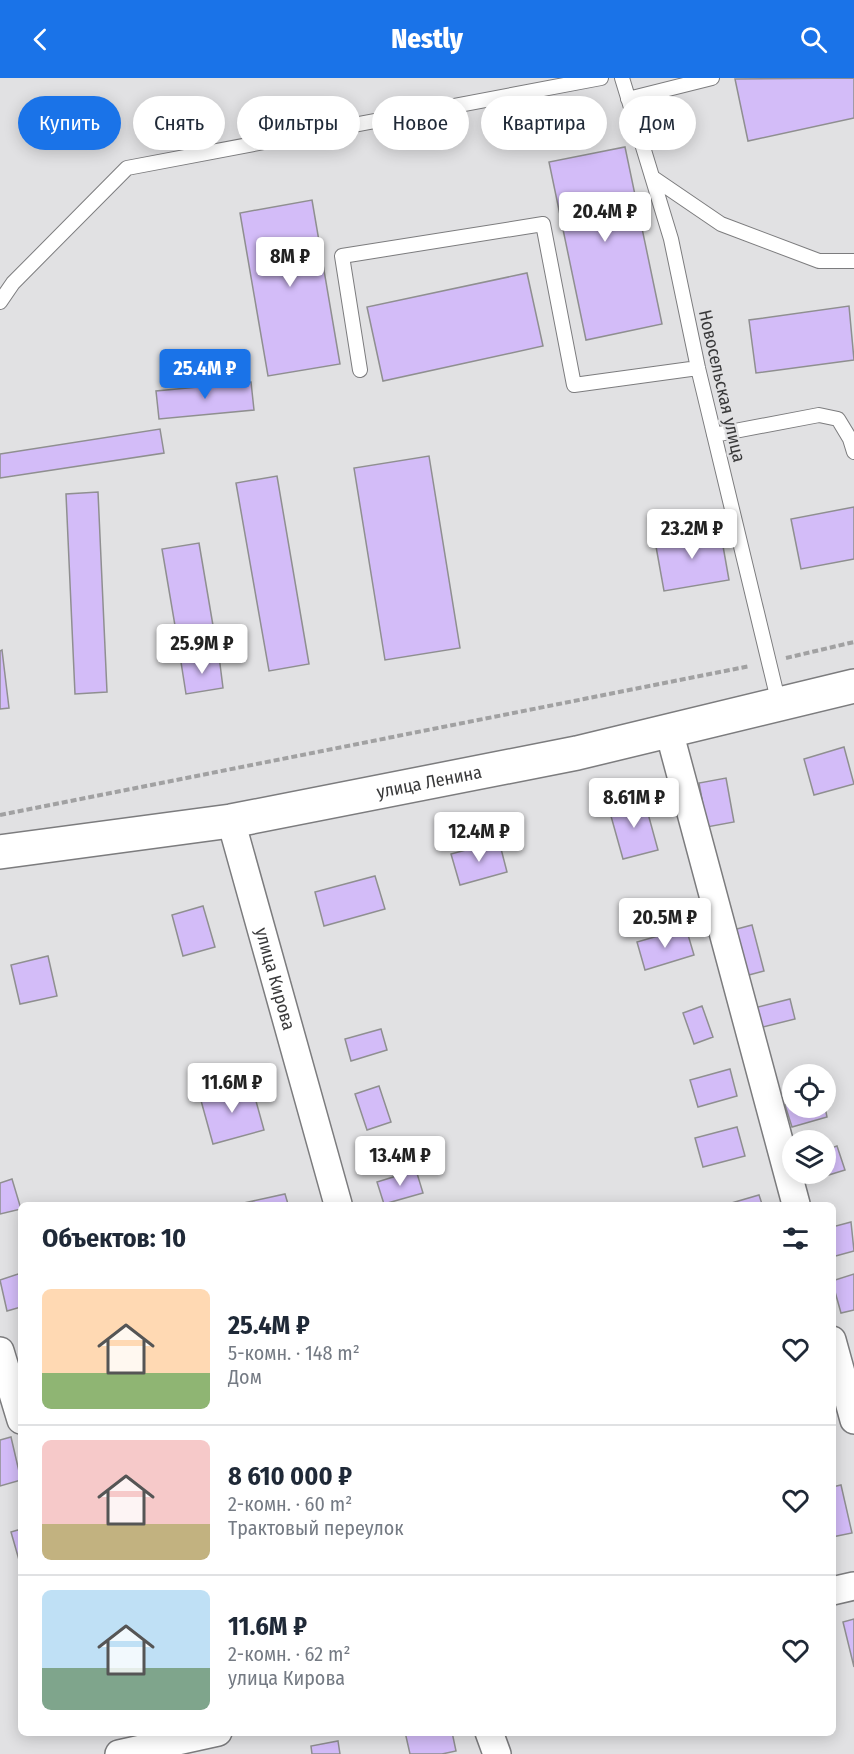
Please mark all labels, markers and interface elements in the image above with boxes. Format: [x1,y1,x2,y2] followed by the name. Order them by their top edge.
[24,23,57,56] icon: back
[391,23,463,55] text: Nestly
[797,23,830,56] icon: search
[18,96,121,150] chip: Купить
[133,96,225,150] chip: Снять
[237,96,360,150] chip: Фильтры
[372,96,469,150] chip: Новое
[481,96,607,150] chip: Квартира
[619,96,696,150] chip: Дом
[550,192,660,243] pin: 20.4M ₽
[573,199,637,223] text: 20.4M ₽
[254,237,326,288] pin: 8M ₽
[270,244,310,268] text: 8M ₽
[694,308,750,464] street label: Новосельская улица
[150,349,260,400] pin: 25.4M ₽
[174,356,236,380] text: 25.4M ₽
[637,509,747,560] pin: 23.2M ₽
[661,516,723,540] text: 23.2M ₽
[147,624,257,675] pin: 25.9M ₽
[171,631,233,655] text: 25.9M ₽
[375,761,484,803] street label: улица Ленина
[579,778,689,829] pin: 8.61M ₽
[603,785,665,809] text: 8.61M ₽
[424,812,534,863] pin: 12.4M ₽
[448,819,510,843] text: 12.4M ₽
[610,898,720,949] pin: 20.5M ₽
[633,905,697,929] text: 20.5M ₽
[250,925,300,1033] street label: улица Кирова
[177,1063,287,1114] pin: 11.6M ₽
[782,1064,836,1184] map controls
[782,1064,836,1118] button: locate
[202,1070,262,1094] text: 11.6M ₽
[782,1130,836,1184] button: layers
[345,1136,455,1187] pin: 13.4M ₽
[369,1143,431,1167] text: 13.4M ₽
[779,1222,812,1255] icon: filters
[42,1223,186,1254] text: Объектов: 10
[228,1310,310,1341] text: 25.4M ₽
[90,1313,162,1385] icon: home
[779,1333,812,1366] icon: heart
[228,1341,360,1365] text: 5-комн. · 148 m²
[228,1365,262,1389] text: Дом
[228,1461,352,1492] text: 8 610 000 ₽
[90,1464,162,1536] icon: home
[779,1484,812,1517] icon: heart
[228,1492,352,1516] text: 2-комн. · 60 m²
[228,1516,404,1540] text: Трактовый переулок
[228,1611,307,1642] text: 11.6M ₽
[90,1614,162,1686] icon: home
[779,1634,812,1667] icon: heart
[228,1642,350,1666] text: 2-комн. · 62 m²
[228,1666,345,1690] text: улица Кирова

